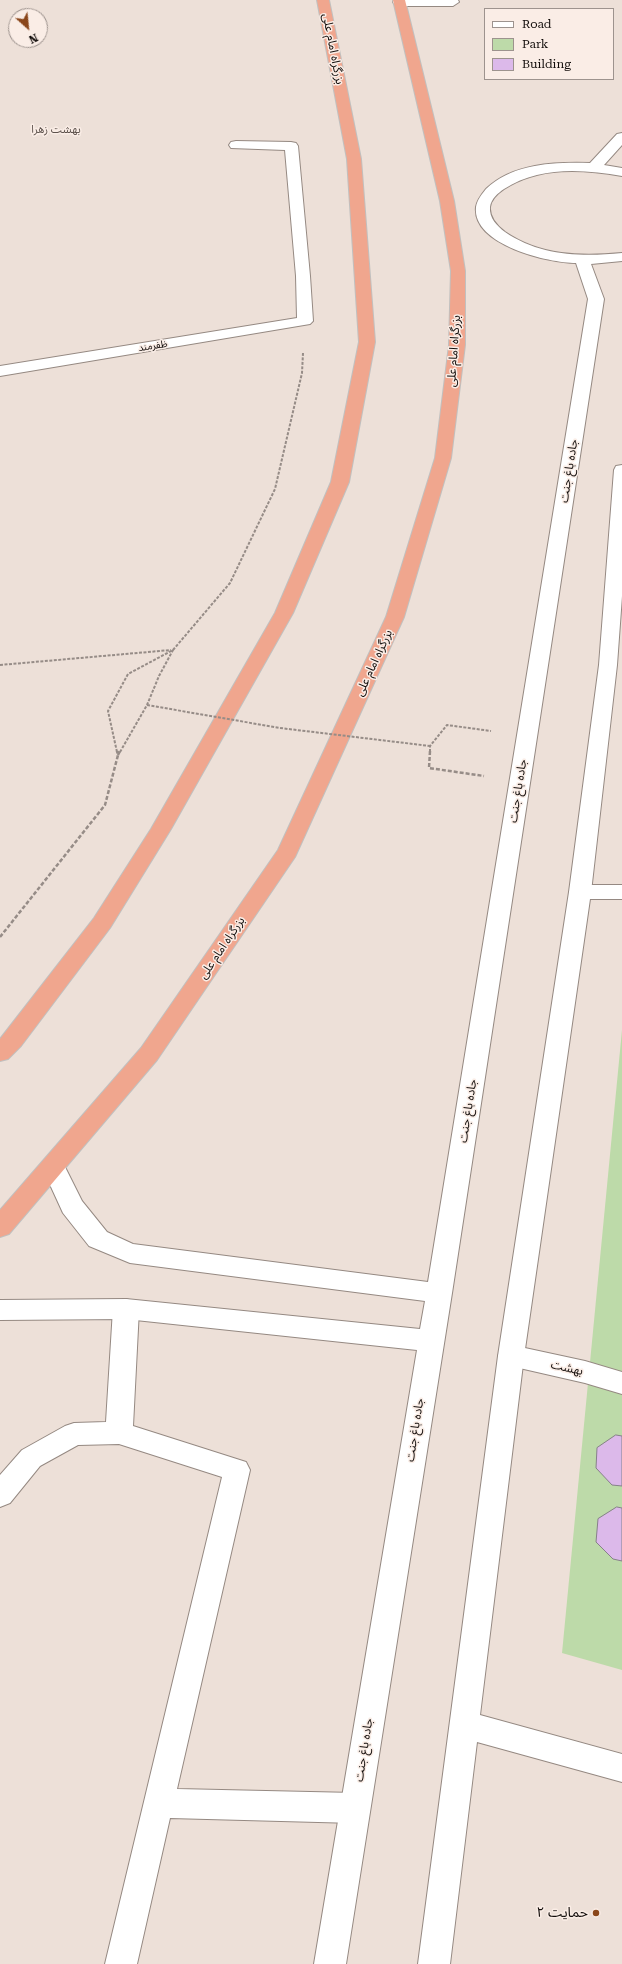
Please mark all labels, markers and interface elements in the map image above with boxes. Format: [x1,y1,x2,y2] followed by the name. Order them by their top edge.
[8,8,48,48] north arrow
[484,8,614,80] legend
[319,12,347,86] street label: بزرگراه امام علی
[522,17,551,31] text: Road
[26,31,40,46] text: N
[522,37,548,51] text: Park
[522,57,571,71] text: Building
[31,123,81,137] district label: بهشت زهرا
[444,315,464,387] street label: بزرگراه امام علی
[138,338,168,354] street label: ظفرمند
[557,438,581,504] street label: جاده باغ جنت
[352,627,396,699] street label: بزرگراه امام علی
[506,758,530,824] street label: جاده باغ جنت
[196,914,248,982] street label: بزرگراه امام علی
[456,1078,480,1144] street label: جاده باغ جنت
[549,1357,585,1379] street label: بهشت
[403,1397,427,1463] street label: جاده باغ جنت
[352,1717,376,1783] street label: جاده باغ جنت
[537,1905,588,1921] place label: حمایت ۲
[591,1908,601,1918] marker: حمایت ۲

